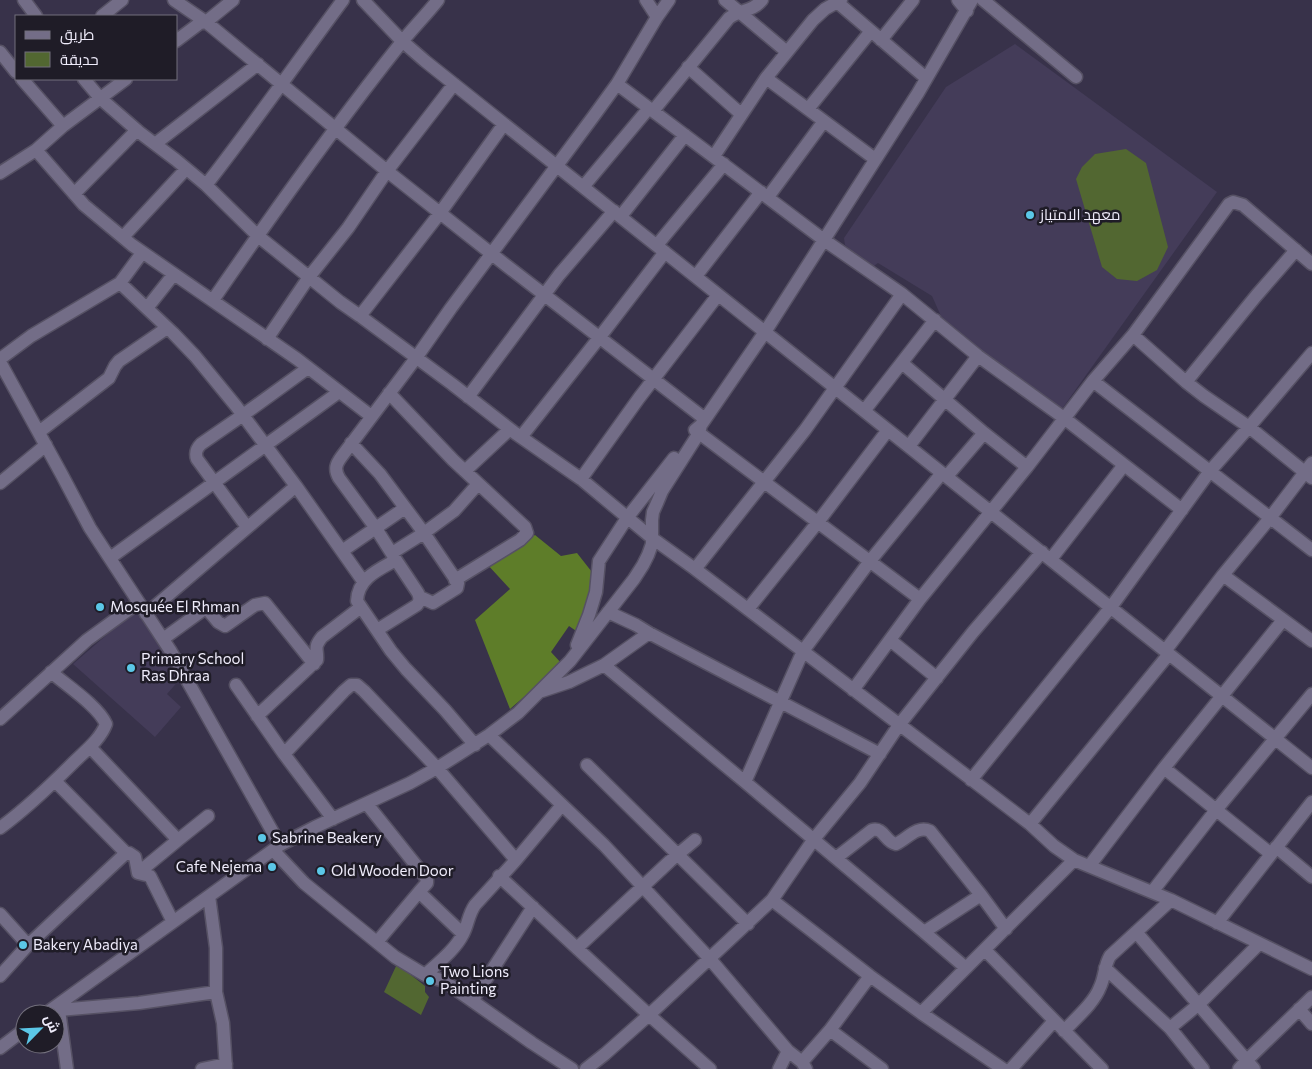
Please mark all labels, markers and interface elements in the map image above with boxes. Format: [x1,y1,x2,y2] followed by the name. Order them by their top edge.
[15,15,178,80] legend
[60,25,94,45] text: طريق
[60,50,99,68] text: حديقة
[1039,205,1120,225] place label: معهد الامتياز
[1024,209,1036,221] marker: معهد الامتياز
[110,597,240,615] place label: Mosquée El Rhman
[94,601,106,613] marker: Mosquée El Rhman
[141,649,244,684] place label: Primary School Ras Dhraa
[125,662,137,674] marker: Primary School Ras Dhraa
[272,828,382,846] place label: Sabrine Beakery
[256,832,268,844] marker: Sabrine Beakery
[176,857,262,875] place label: Cafe Nejema
[266,861,278,873] marker: Cafe Nejema
[331,861,454,879] place label: Old Wooden Door
[315,865,327,877] marker: Old Wooden Door
[33,935,138,953] place label: Bakery Abadiya
[17,939,29,951] marker: Bakery Abadiya
[440,962,509,997] place label: Two Lions Painting
[424,975,436,987] marker: Two Lions Painting
[15,1004,65,1054] north arrow
[40,1012,64,1036] text: ش

